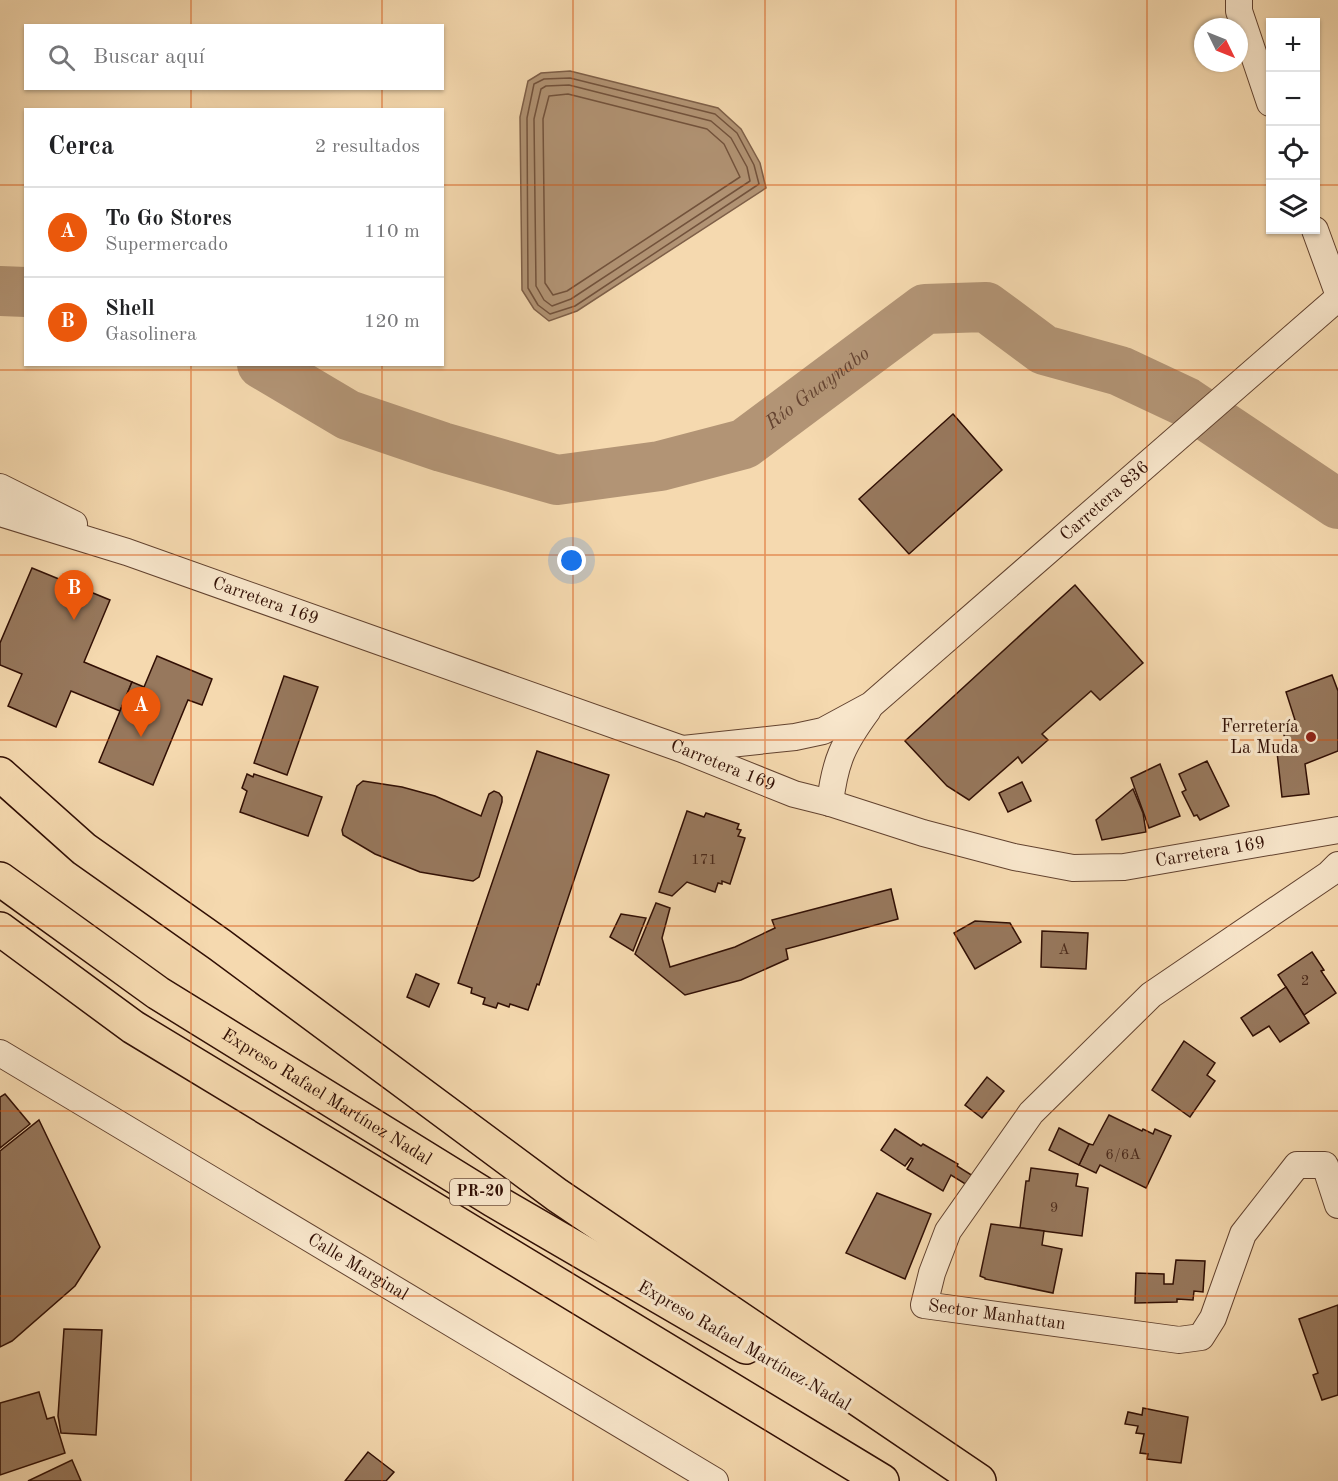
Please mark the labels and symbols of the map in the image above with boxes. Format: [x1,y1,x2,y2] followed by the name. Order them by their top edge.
[1194,18,1248,72] north arrow
[761,344,874,435] water label: Río Guaynabo
[1057,458,1153,545] street label: Carretera 836
[557,546,586,575] your location
[54,570,94,620] pin: B
[210,574,321,628] street label: Carretera 169
[122,688,160,737] pin: A
[1221,718,1299,757] place label: Ferretería La Muda
[1304,730,1318,744] marker: Ferretería La Muda
[668,737,778,795] street label: Carretera 169
[1154,834,1267,870] street label: Carretera 169
[691,853,717,868] house number: 171
[1058,943,1070,958] house number: A
[1301,974,1309,989] house number: 2
[218,1026,435,1169] street label: Expreso Rafael Martínez Nadal
[1105,1148,1141,1163] house number: 6/6A
[450,1179,510,1205] road number: PR-20
[1050,1201,1058,1216] house number: 9
[304,1230,411,1304] street label: Calle Marginal
[634,1278,854,1415] street label: Expreso Rafael Martínez Nadal
[927,1297,1067,1333] street label: Sector Manhattan

